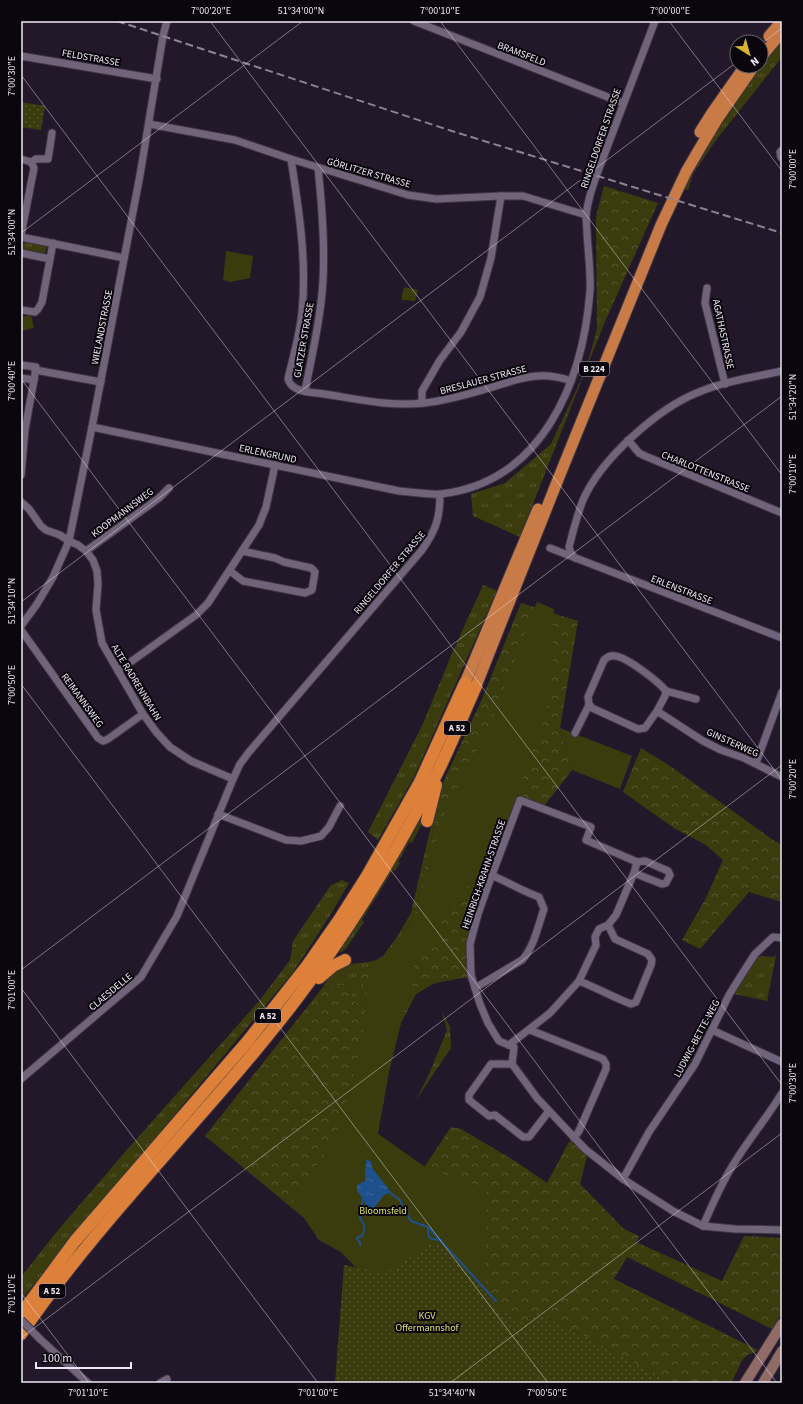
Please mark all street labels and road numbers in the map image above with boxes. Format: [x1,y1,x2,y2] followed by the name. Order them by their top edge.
[495,38,548,70] street label: BRAMSFELD
[61,46,121,70] street label: FELDSTRASSE
[577,86,625,190] street label: RINGELDORFER STRASSE
[325,154,412,192] street label: GÖRLITZER STRASSE
[88,289,116,366] street label: WIELANDSTRASSE
[709,298,737,370] street label: AGATHASTRASSE
[290,301,318,379] street label: GLATZER STRASSE
[438,362,528,398] street label: BRESLAUER STRASSE
[579,362,609,376] road number: B 224
[238,441,298,467] street label: ERLENGRUND
[659,448,752,496] street label: CHARLOTTENSTRASSE
[89,485,157,541] street label: KOOPMANNSWEG
[351,528,429,617] street label: RINGELDORFER STRASSE
[649,572,714,608] street label: ERLENSTRASSE
[108,642,165,723] street label: ALTE RADRENNBAHN
[58,671,107,731] street label: REIMANNSWEG
[444,721,470,735] road number: A 52
[704,725,761,761] street label: GINSTERWEG
[459,818,509,931] street label: HEINRICH-KRAHN-STRASSE
[86,969,135,1014] street label: CLAESDELLE
[670,997,723,1080] street label: LUDWIG-BETTE-WEG
[255,1009,281,1023] road number: A 52
[39,1284,65,1298] road number: A 52

